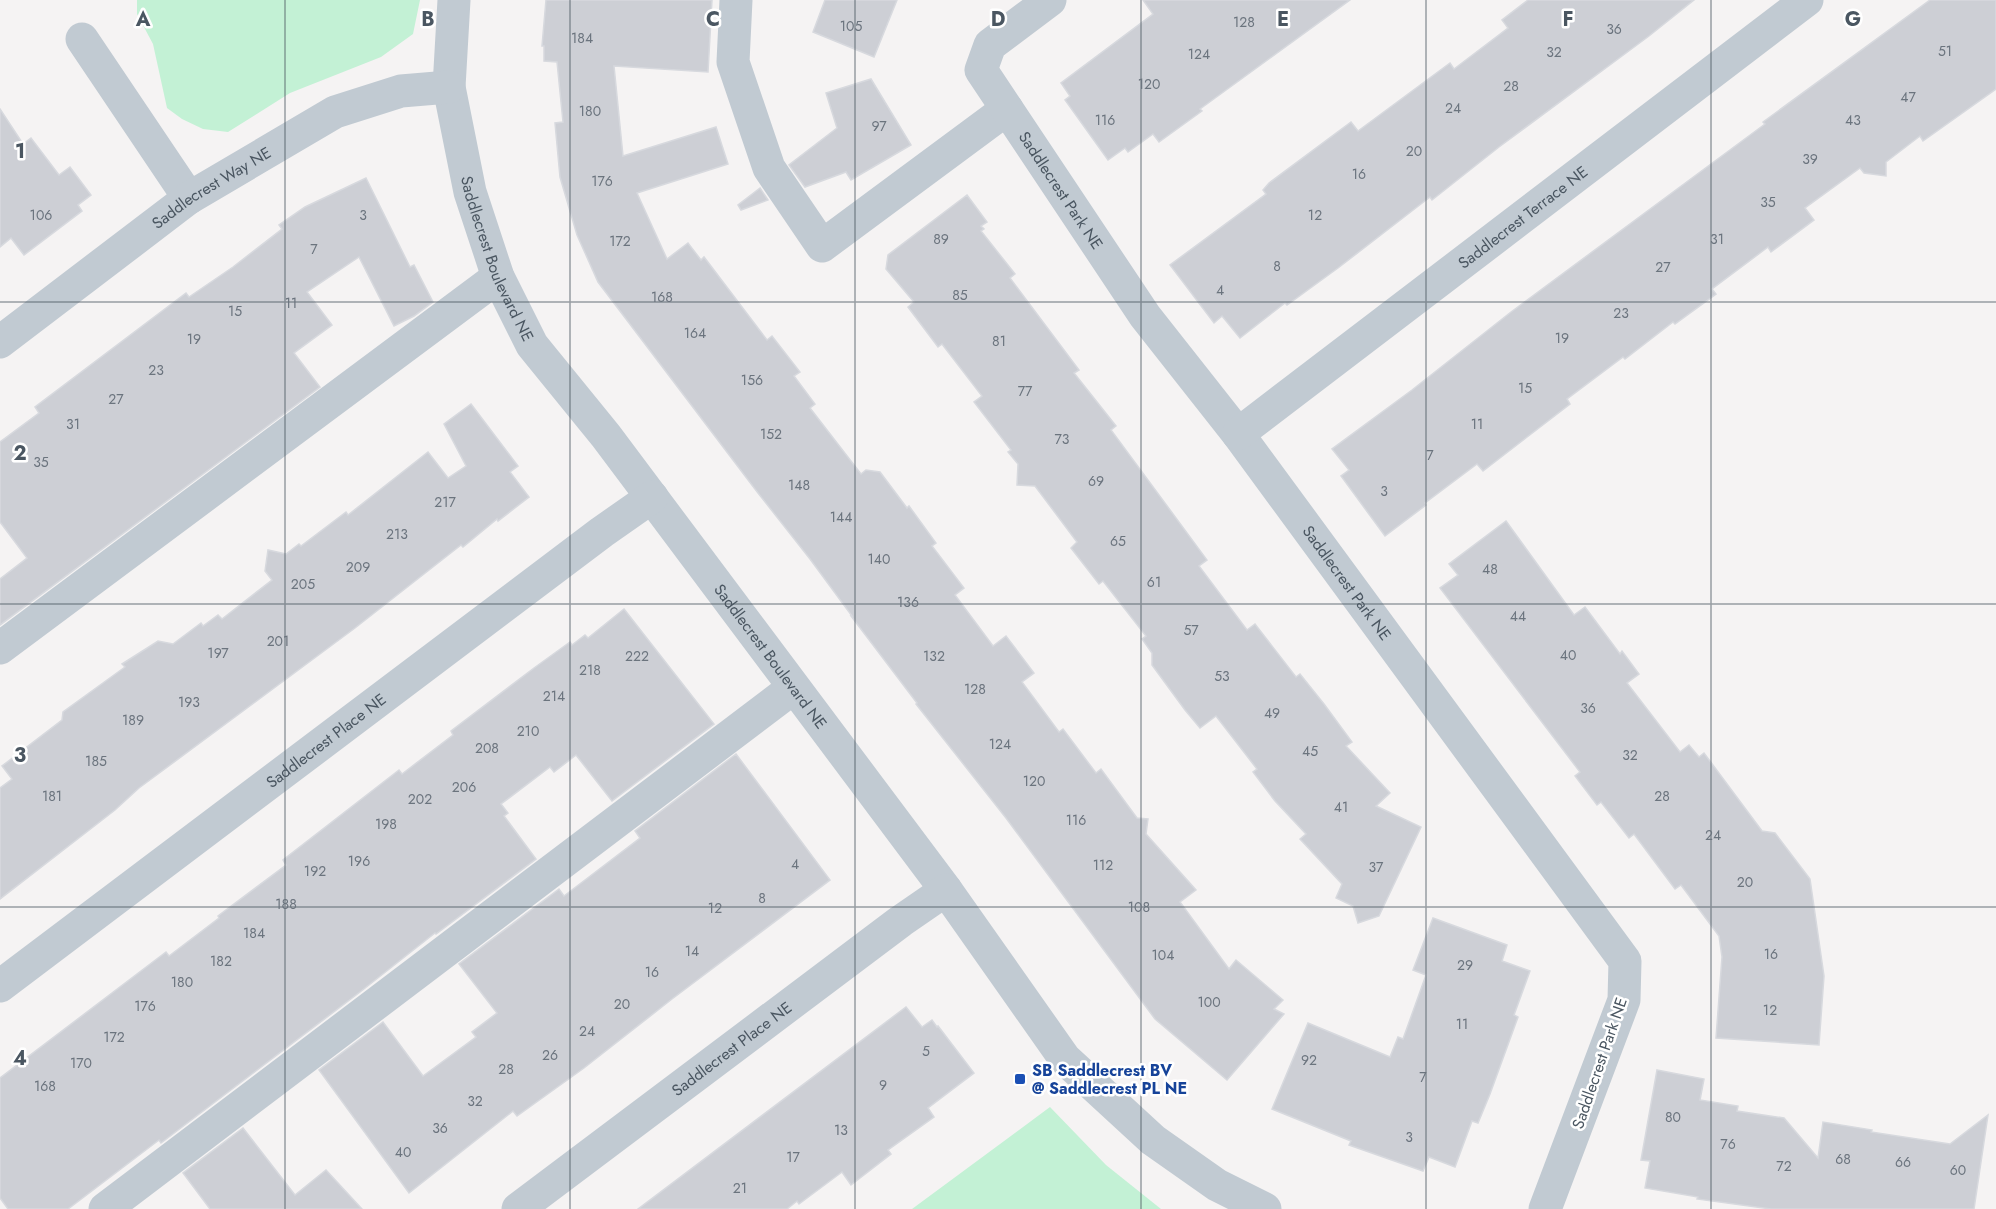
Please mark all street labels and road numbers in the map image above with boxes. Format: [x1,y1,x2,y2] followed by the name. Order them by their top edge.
[1013,127,1108,254] street label: Saddlecrest Park NE
[147,141,276,235] street label: Saddlecrest Way NE
[1453,160,1593,274] street label: Saddlecrest Terrace NE
[455,174,539,345] street label: Saddlecrest Boulevard NE
[1297,521,1397,645] street label: Saddlecrest Park NE
[708,579,832,734] street label: Saddlecrest Boulevard NE
[261,688,391,794] street label: Saddlecrest Place NE
[1566,994,1633,1132] street label: Saddlecrest Park NE
[667,996,797,1102] street label: Saddlecrest Place NE

